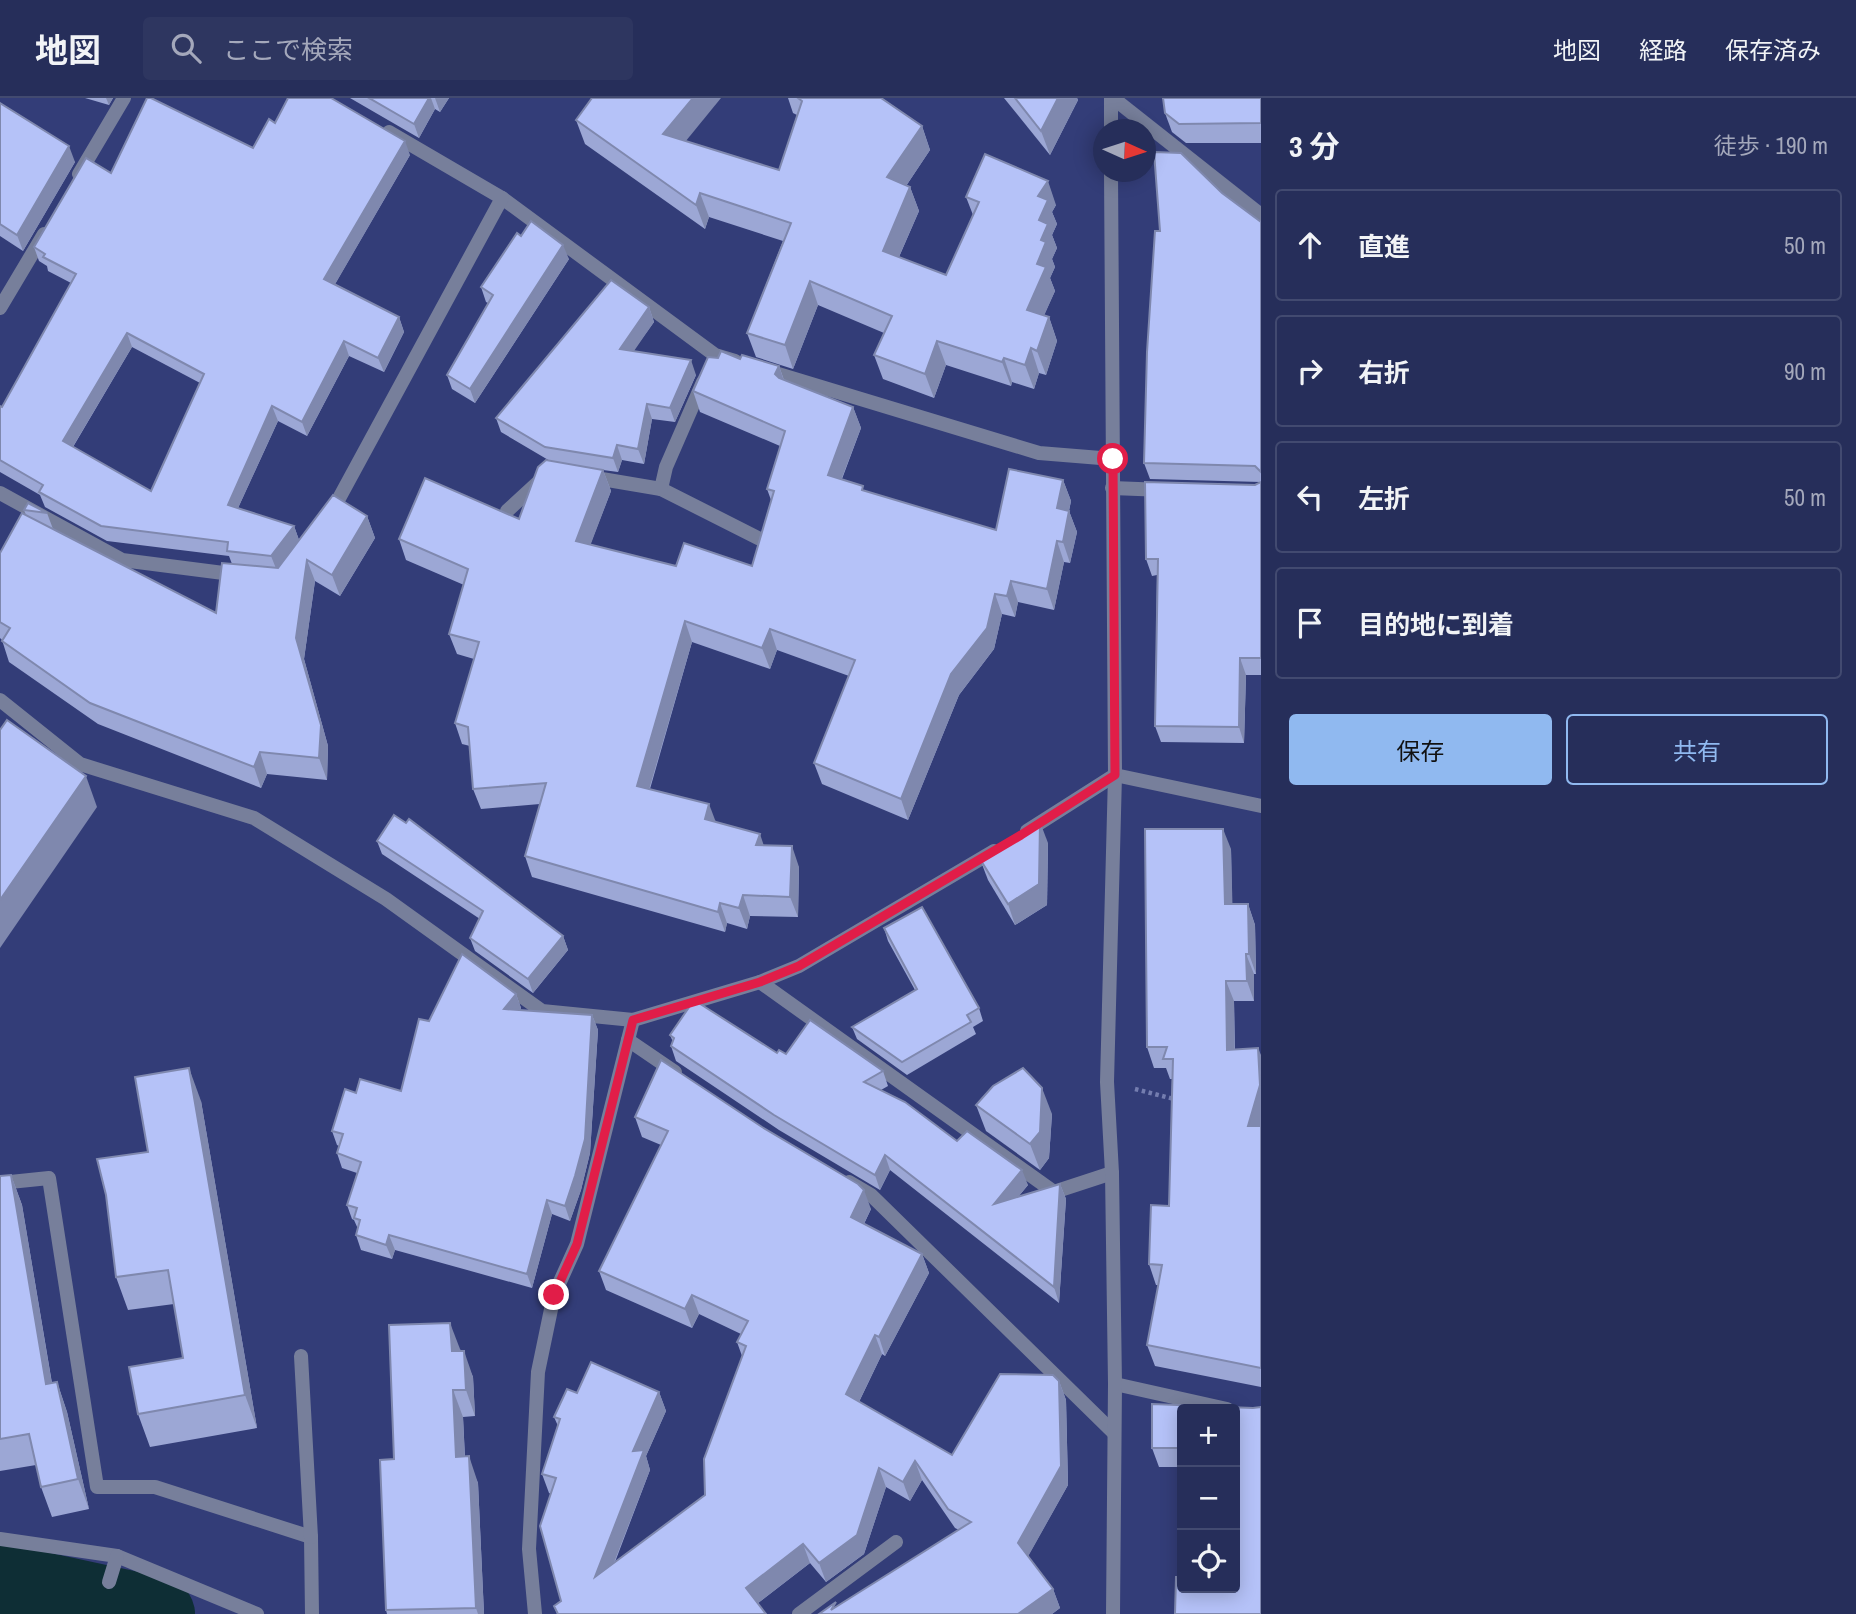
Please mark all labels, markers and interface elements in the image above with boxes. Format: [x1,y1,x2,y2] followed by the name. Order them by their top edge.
[143,17,633,80] search box
[35,28,101,72] text: 地図
[167,29,205,67] icon: search
[223,32,353,67] text: ここで検索
[1553,34,1601,66] text: 地図
[1639,34,1687,66] text: 経路
[1725,34,1821,66] text: 保存済み
[1093,119,1156,182] north arrow
[1289,126,1340,166] text: 3 分
[1714,130,1828,161] text: 徒歩 · 190 m
[1291,226,1329,264] icon: ahead
[1358,229,1410,264] text: 直進
[1784,230,1826,261] text: 50 m
[1291,352,1329,390] icon: right
[1358,355,1410,390] text: 右折
[1784,356,1826,387] text: 90 m
[1097,443,1128,474] route start
[1291,478,1329,516] icon: left
[1358,481,1410,516] text: 左折
[1784,482,1826,513] text: 50 m
[1291,604,1329,642] icon: arrive
[1358,607,1514,642] text: 目的地に到着
[1289,714,1552,785] button: 保存
[1566,714,1828,785] button: 共有
[538,1279,569,1310] route end
[1177,1404,1240,1593] map controls
[1177,1404,1240,1467] button: +
[1177,1467,1240,1530] button: −
[1177,1530,1240,1593] button: locate

